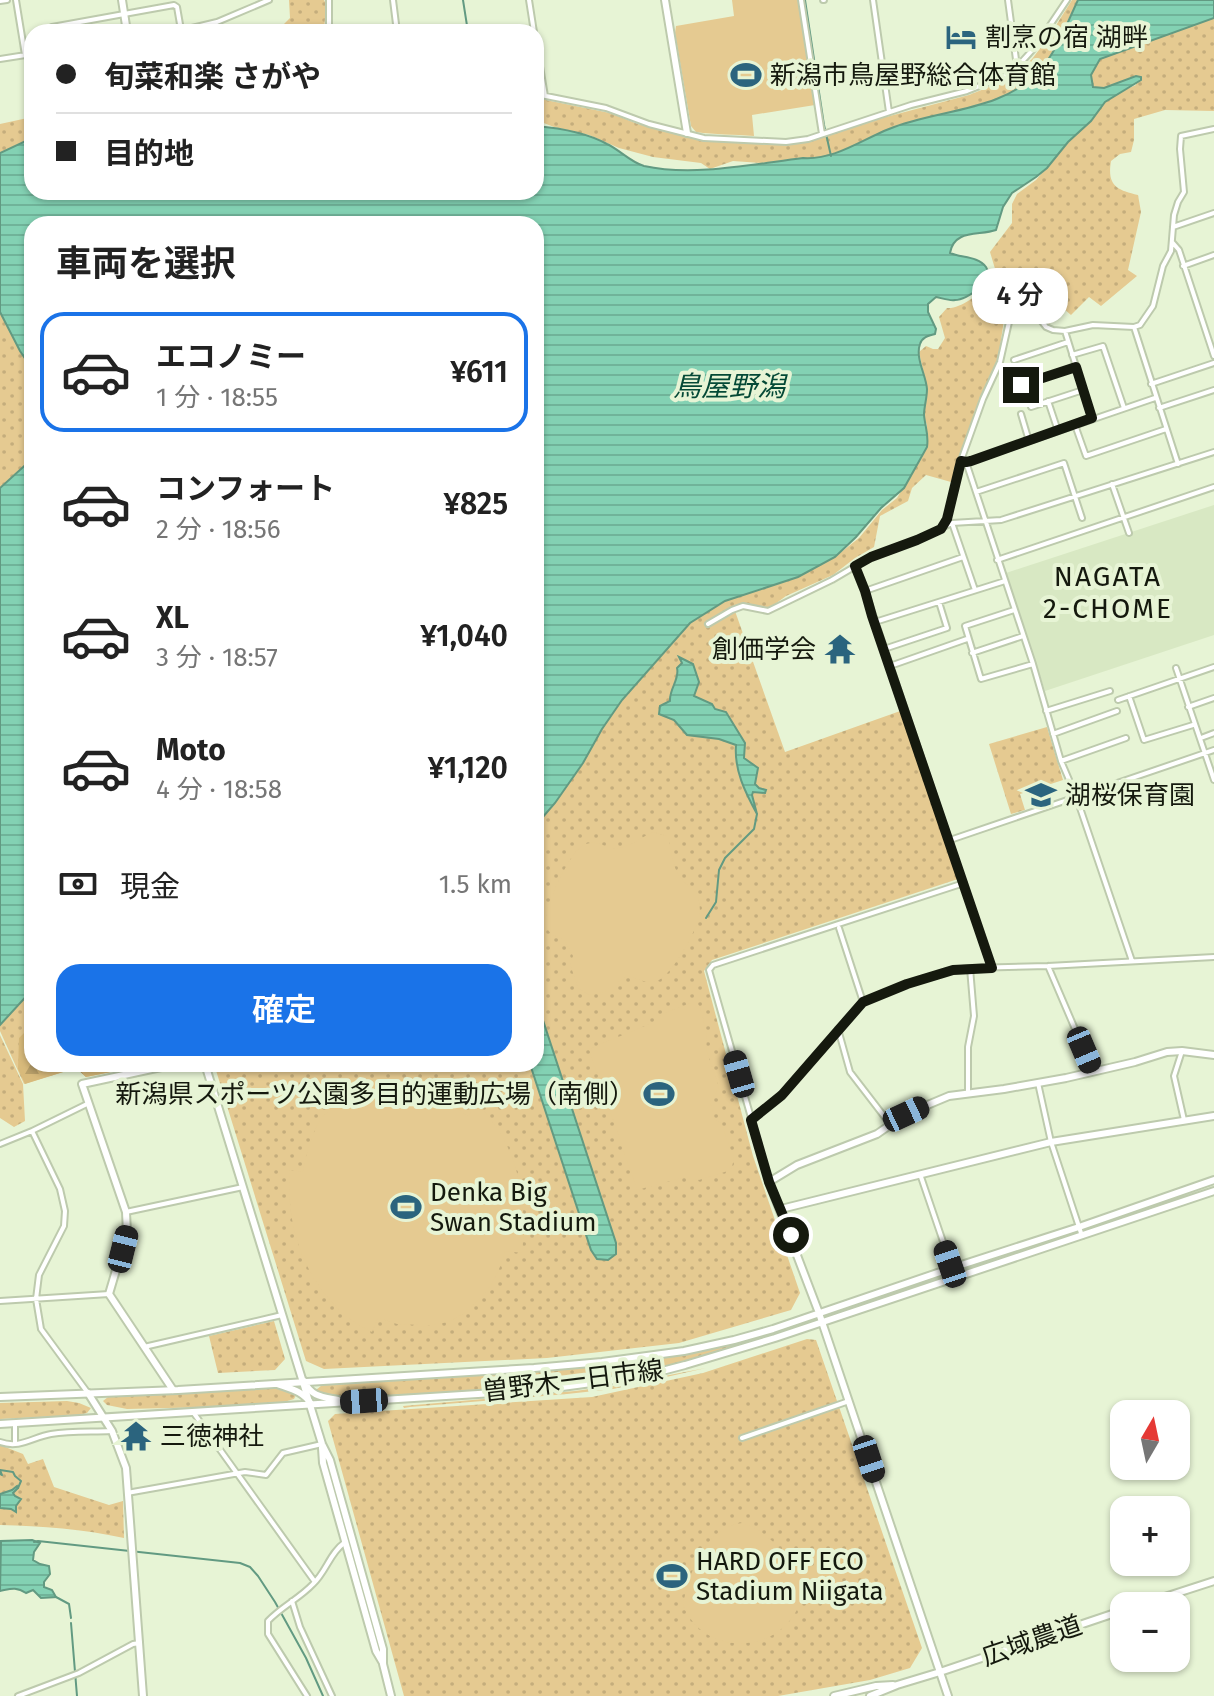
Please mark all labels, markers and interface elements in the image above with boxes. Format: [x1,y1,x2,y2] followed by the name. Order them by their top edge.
[944,20,978,54] hotel icon: 割烹の宿 湖畔
[985,22,1148,53] place label: 割烹の宿 湖畔
[729,58,763,92] sports icon: 新潟市鳥屋野総合体育館
[104,59,321,95] text: 旬菜和楽 さがや
[770,60,1056,91] place label: 新潟市鳥屋野総合体育館
[104,136,194,172] text: 目的地
[56,242,236,286] text: 車両を選択
[973,269,1069,325] callout: 4 分
[997,280,1043,311] text: 4 分
[60,336,132,408] icon: car
[156,339,306,375] text: エコノミー
[450,354,508,390] text: ¥611
[1003,367,1039,403] route end
[673,370,788,403] water label: 鳥屋野潟
[156,382,278,413] text: 1 分 · 18:55
[60,468,132,540] icon: car
[156,471,335,507] text: コンフォート
[443,486,508,522] text: ¥825
[156,514,281,545] text: 2 分 · 18:56
[1043,560,1173,625] district label: NAGATA 2-CHOME
[60,600,132,672] icon: car
[156,600,189,636] text: XL
[420,618,508,654] text: ¥1,040
[823,632,857,666] temple icon: 創価学会
[712,634,816,665] place label: 創価学会
[156,642,278,673] text: 3 分 · 18:57
[60,732,132,804] icon: car
[156,732,226,768] text: Moto
[428,750,508,786] text: ¥1,120
[156,774,282,805] text: 4 分 · 18:58
[1024,778,1058,812] school or university icon: 湖桜保育園
[1065,780,1195,811] place label: 湖桜保育園
[56,862,100,906] icon: cash
[120,869,180,905] text: 現金
[439,869,512,900] text: 1.5 km
[56,964,512,1056] button: 確定
[1064,1023,1104,1077] car
[721,1048,757,1100] car
[642,1077,676,1111] sports icon: 新潟県スポーツ公園多目的運動広場（南側）
[116,1079,635,1110] place label: 新潟県スポーツ公園多目的運動広場（南側）
[879,1093,933,1135] car
[430,1177,597,1238] place label: Denka Big Swan Stadium
[389,1190,423,1224] sports icon: Denka Big Swan Stadium
[773,1217,809,1253] route start
[106,1223,140,1275] car
[931,1237,969,1291] car
[481,1355,665,1407] street label: 曽野木一日市線
[339,1387,389,1415] car
[1110,1400,1190,1480] north arrow
[1110,1400,1190,1672] map controls
[119,1419,153,1453] temple icon: 三徳神社
[160,1421,264,1452] place label: 三徳神社
[850,1432,888,1486] car
[1110,1496,1190,1576] button: +
[696,1546,884,1607] place label: HARD OFF ECO Stadium Niigata
[655,1559,689,1593] sports icon: HARD OFF ECO Stadium Niigata
[1110,1592,1190,1672] button: −
[978,1609,1086,1673] street label: 広域農道

